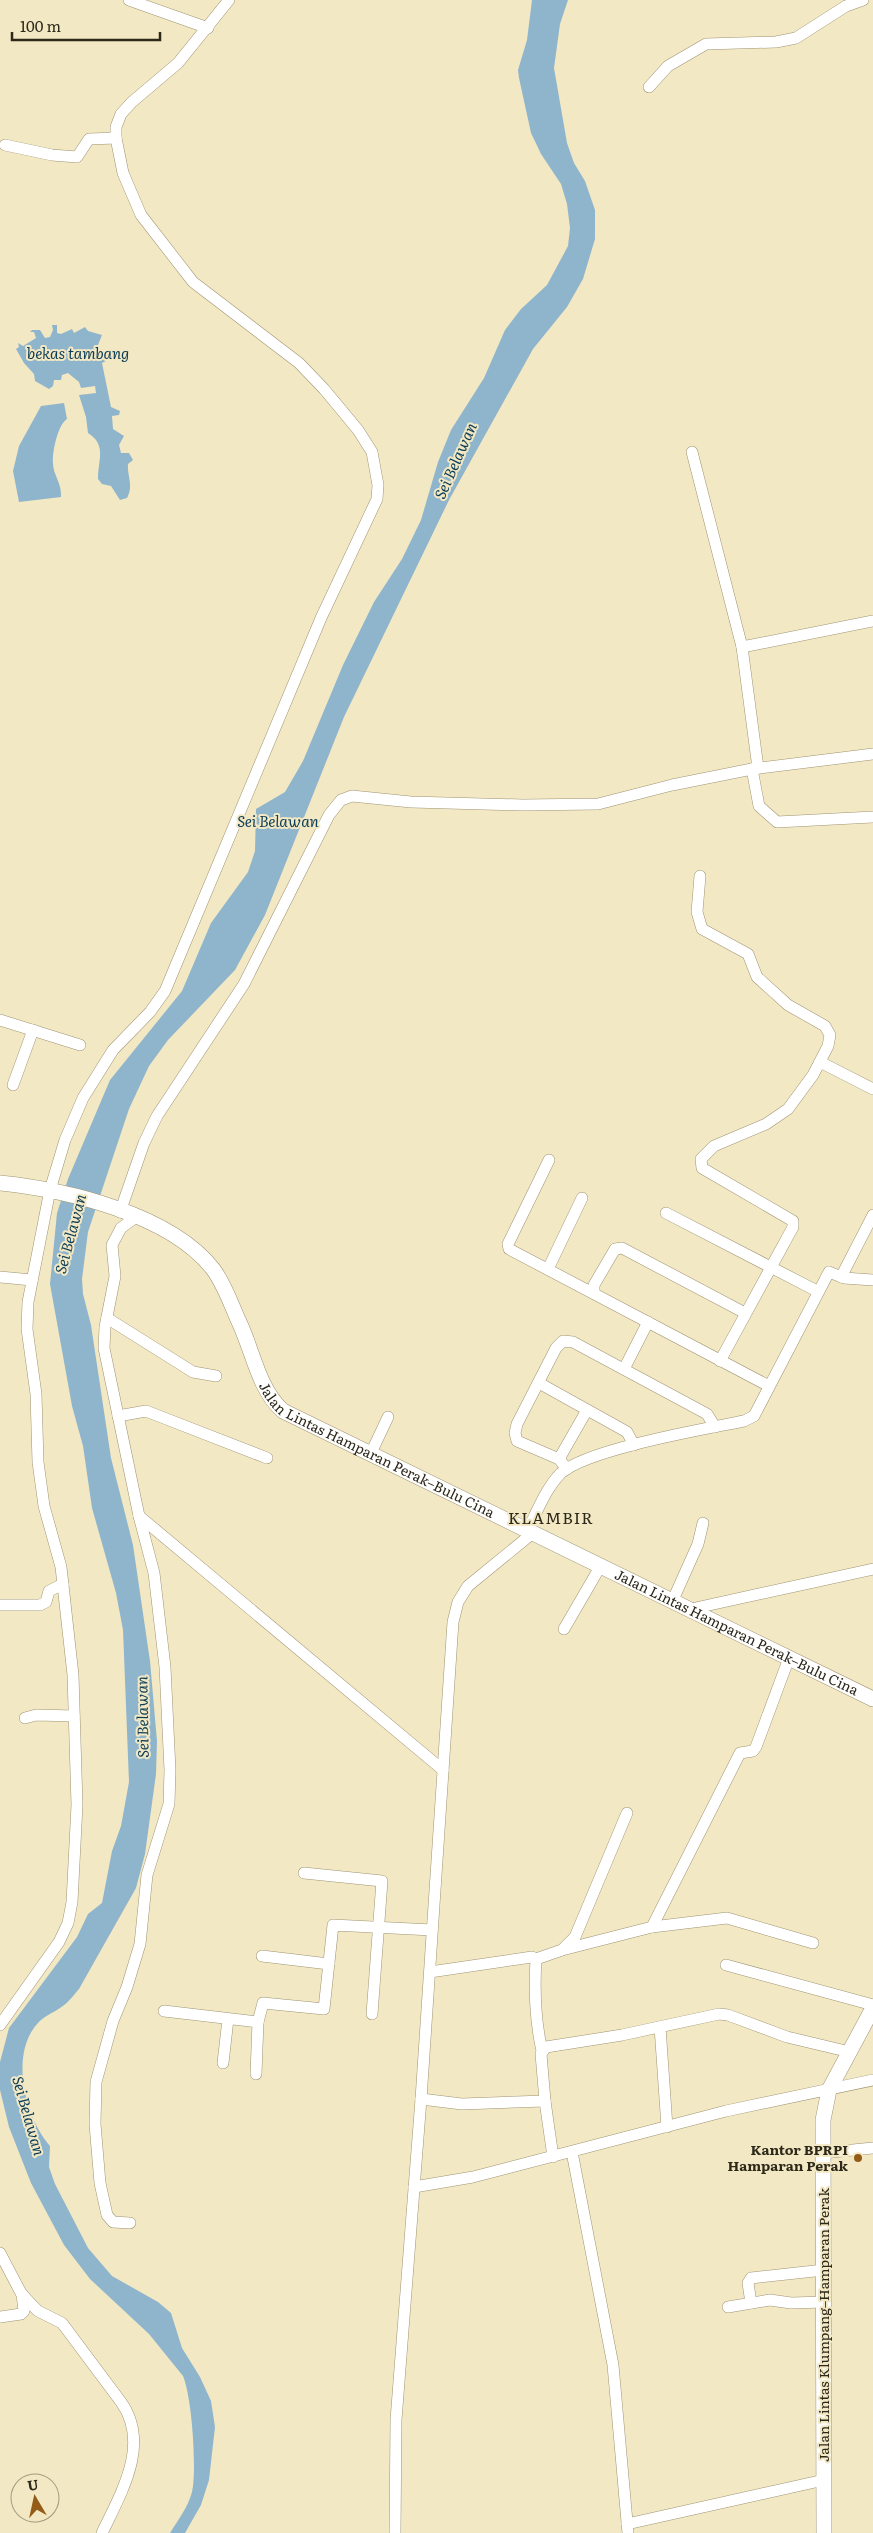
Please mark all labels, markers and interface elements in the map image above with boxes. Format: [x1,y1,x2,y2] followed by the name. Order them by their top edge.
[12,10,160,42] scale bar
[20,14,61,37] text: 100 m
[27,341,129,364] water label: bekas tambang
[428,418,482,502] water label: Sei Belawan
[237,809,319,832] water label: Sei Belawan
[48,1191,91,1276] water label: Sei Belawan
[255,1378,499,1522] street label: Jalan Lintas Hamparan Perak–Bulu Cina
[508,1505,594,1529] district label: KLAMBIR
[612,1564,863,1700] street label: Jalan Lintas Hamparan Perak–Bulu Cina
[129,1676,154,1758] water label: Sei Belawan
[7,2073,52,2158] water label: Sei Belawan
[728,2139,849,2175] place label: Kantor BPRPI Hamparan Perak
[852,2152,864,2164] marker: Kantor BPRPI Hamparan Perak
[813,2188,833,2462] street label: Jalan Lintas Klumpang–Hamparan Perak
[10,2473,60,2523] north arrow
[26,2473,40,2495] text: U

